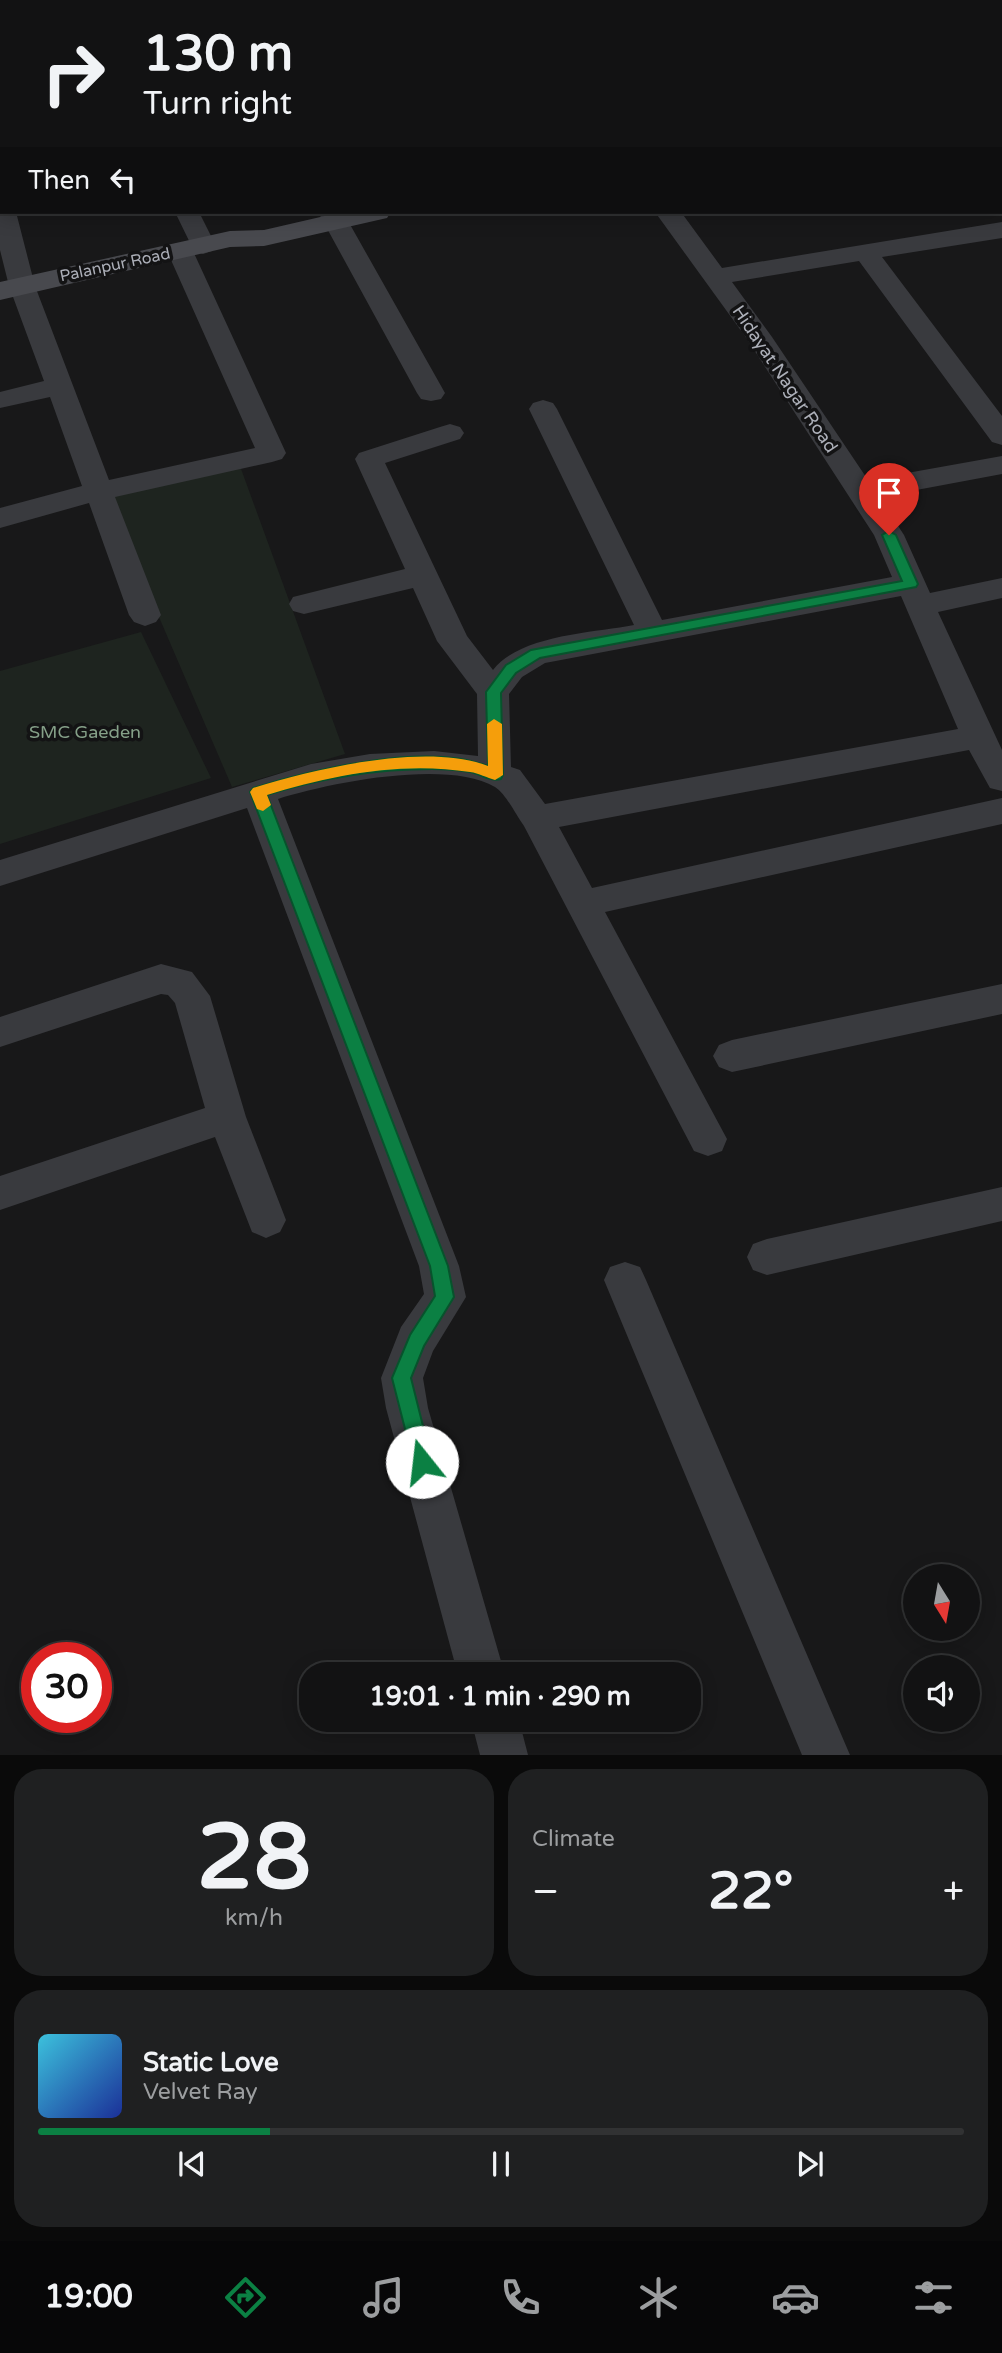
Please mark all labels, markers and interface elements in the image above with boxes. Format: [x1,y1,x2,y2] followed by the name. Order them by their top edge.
[143,25,293,84] text: 130 m
[28,28,119,119] icon: right
[143,85,292,123] text: Turn right
[104,161,142,199] icon: left
[28,165,90,196] text: Then
[58,244,172,286] street label: Palanpur Road
[727,301,843,457] street label: Hidayat Nagar Road
[859,463,919,535] pin
[870,474,908,512] icon: arrive
[29,721,141,743] park label: SMC Gaeden
[385,1425,459,1499] position arrow
[903,1564,980,1642] north arrow
[903,1564,980,1732] map controls
[21,1642,112,1733] speed limit sign: 30
[903,1655,980,1732] button: sound
[369,1681,631,1712] text: 19:01 · 1 min · 290 m
[197,1803,311,1913] text: 28
[532,1825,615,1853] text: Climate
[708,1860,793,1923] text: 22°
[532,1869,559,1915] text: −
[943,1869,964,1915] text: +
[225,1904,283,1932] text: km/h
[143,2047,279,2078] text: Static Love
[143,2078,258,2106] text: Velvet Ray
[173,2145,211,2183] icon: previous
[482,2145,520,2183] icon: pause
[791,2145,829,2183] icon: next
[221,2273,270,2322] icon: directions
[359,2273,408,2322] icon: music
[496,2273,545,2322] icon: phone
[634,2273,683,2322] icon: climate
[771,2273,820,2322] icon: car
[909,2273,958,2322] icon: filters
[44,2278,133,2316] text: 19:00

